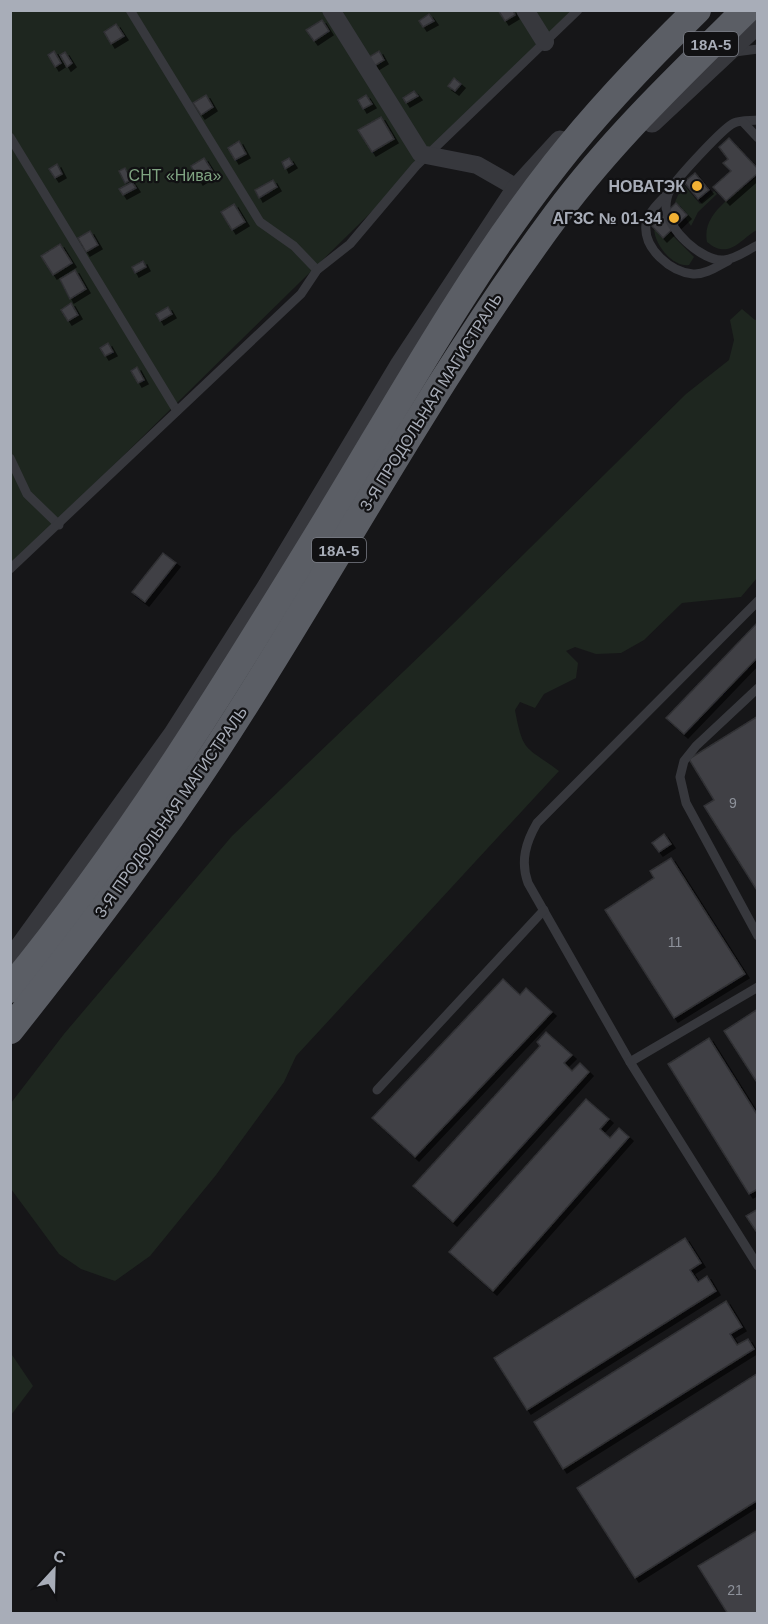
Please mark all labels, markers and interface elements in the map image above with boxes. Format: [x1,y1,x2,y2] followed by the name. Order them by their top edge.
[684,32,738,56] road number: 18А-5
[129,167,222,184] park label: СНТ «Нива»
[609,178,685,195] place label: НОВАТЭК
[690,179,704,193] marker: НОВАТЭК
[553,210,662,227] place label: АГЗС № 01-34
[667,211,681,225] marker: АГЗС № 01-34
[357,290,505,514] street label: 3-Я ПРОДОЛЬНАЯ МАГИСТРАЛЬ
[312,538,366,562] road number: 18А-5
[91,703,251,921] street label: 3-Я ПРОДОЛЬНАЯ МАГИСТРАЛЬ
[729,795,737,811] house number: 9
[668,934,682,950] house number: 11
[24,1540,84,1600] north arrow
[51,1547,68,1567] text: С
[727,1582,743,1598] house number: 21

